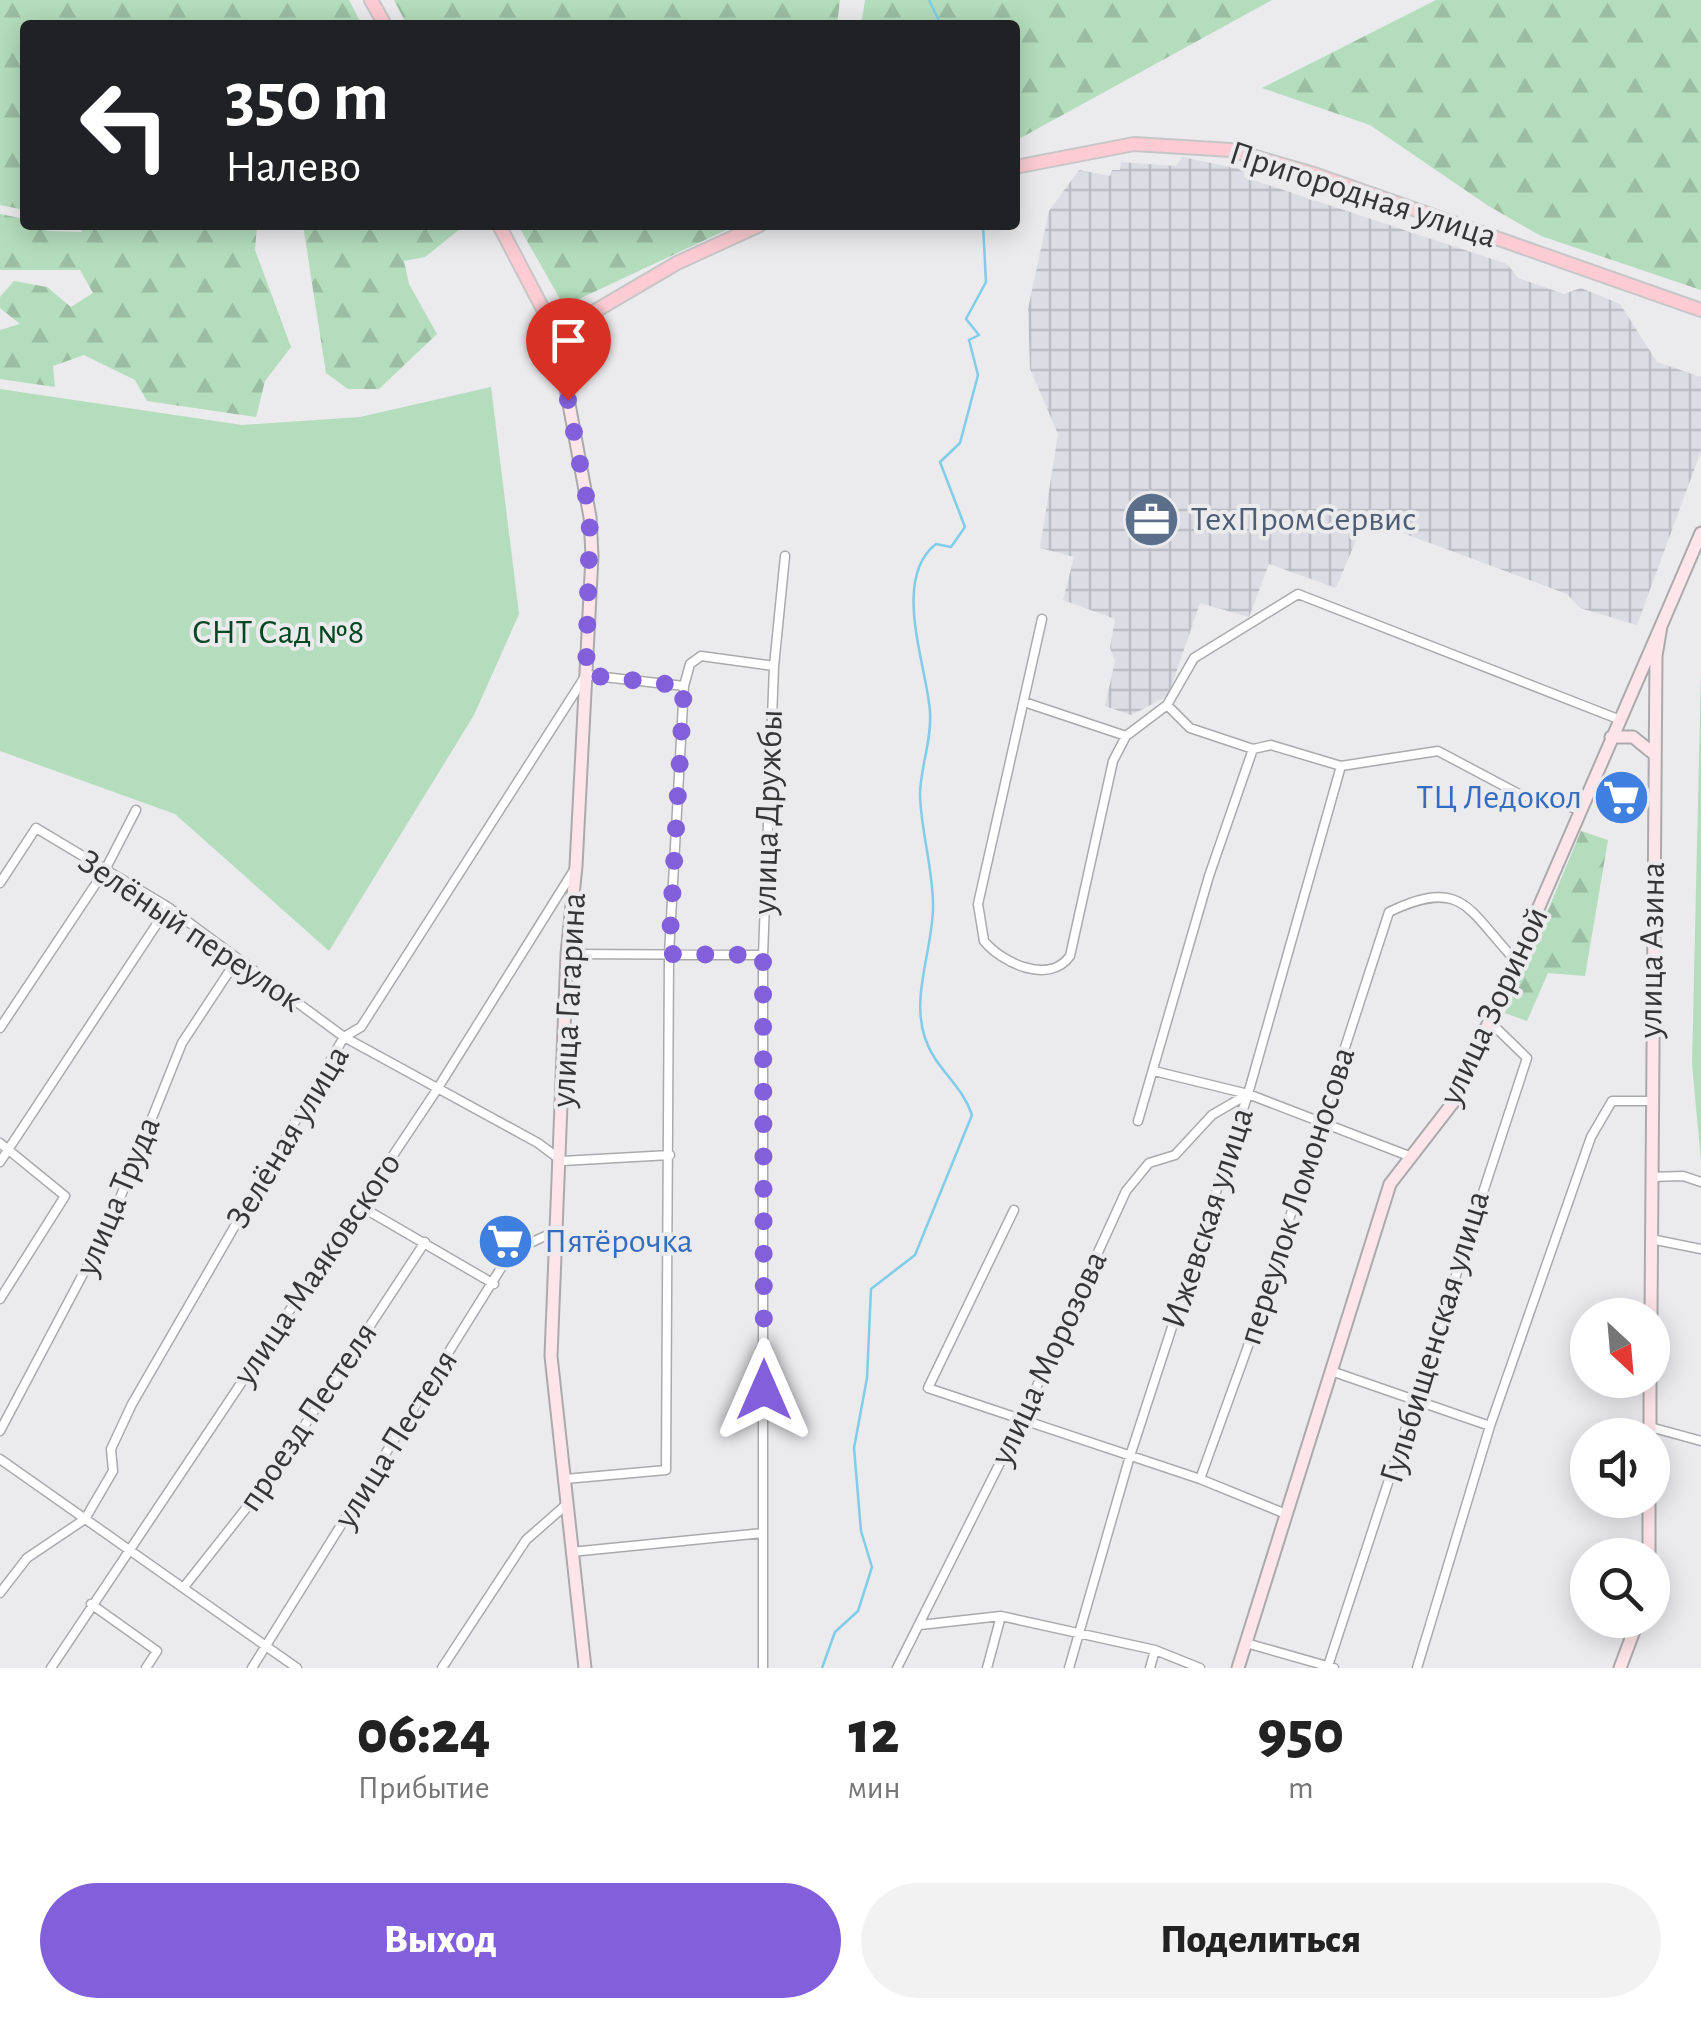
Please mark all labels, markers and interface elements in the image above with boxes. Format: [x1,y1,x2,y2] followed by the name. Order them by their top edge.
[60,60,190,190] icon: left
[225,63,389,133] text: 350 m
[1225,135,1501,255] street label: Пригородная улица
[225,145,361,190] text: Налево
[526,298,611,401] pin
[541,313,596,368] icon: arrive
[1122,489,1182,549] office icon: ТехПромСервис
[1191,502,1416,537] place label: ТехПромСервис
[192,615,364,650] park label: СНТ Сад №8
[747,709,789,916] street label: улица Дружбы
[1591,767,1651,827] supermarket icon: ТЦ Ледокол
[1416,780,1582,815] place label: ТЦ Ледокол
[72,843,308,1019] street label: Зелёный переулок
[1633,862,1671,1039] street label: улица Азина
[546,892,592,1109] street label: улица Гагарина
[1433,902,1555,1111] street label: улица Зориной
[220,1040,356,1234] street label: Зелёная улица
[1232,1043,1362,1349] street label: переулок Ломоносова
[1156,1103,1260,1333] street label: Ижевская улица
[69,1112,167,1281] street label: улица Труда
[226,1147,407,1392] street label: улица Маяковского
[1374,1187,1496,1487] street label: Гульбищенская улица
[475,1211,535,1271] supermarket icon: Пятёрочка
[544,1224,693,1259] place label: Пятёрочка
[984,1246,1114,1471] street label: улица Морозова
[1570,1298,1670,1398] north arrow
[1570,1298,1670,1638] map controls
[232,1316,384,1518] street label: проезд Пестеля
[712,1338,816,1442] position arrow
[327,1344,464,1535] street label: улица Пестеля
[1570,1418,1670,1518] button: sound
[1570,1538,1670,1638] button: search
[357,1704,491,1764] text: 06:24
[849,1704,899,1764] text: 12
[1257,1704,1344,1764] text: 950
[358,1772,490,1804] text: Прибытие
[847,1772,901,1804] text: мин
[1288,1772,1314,1804] text: m
[40,1883,841,1998] button: Выход
[861,1883,1661,1998] button: Поделиться

